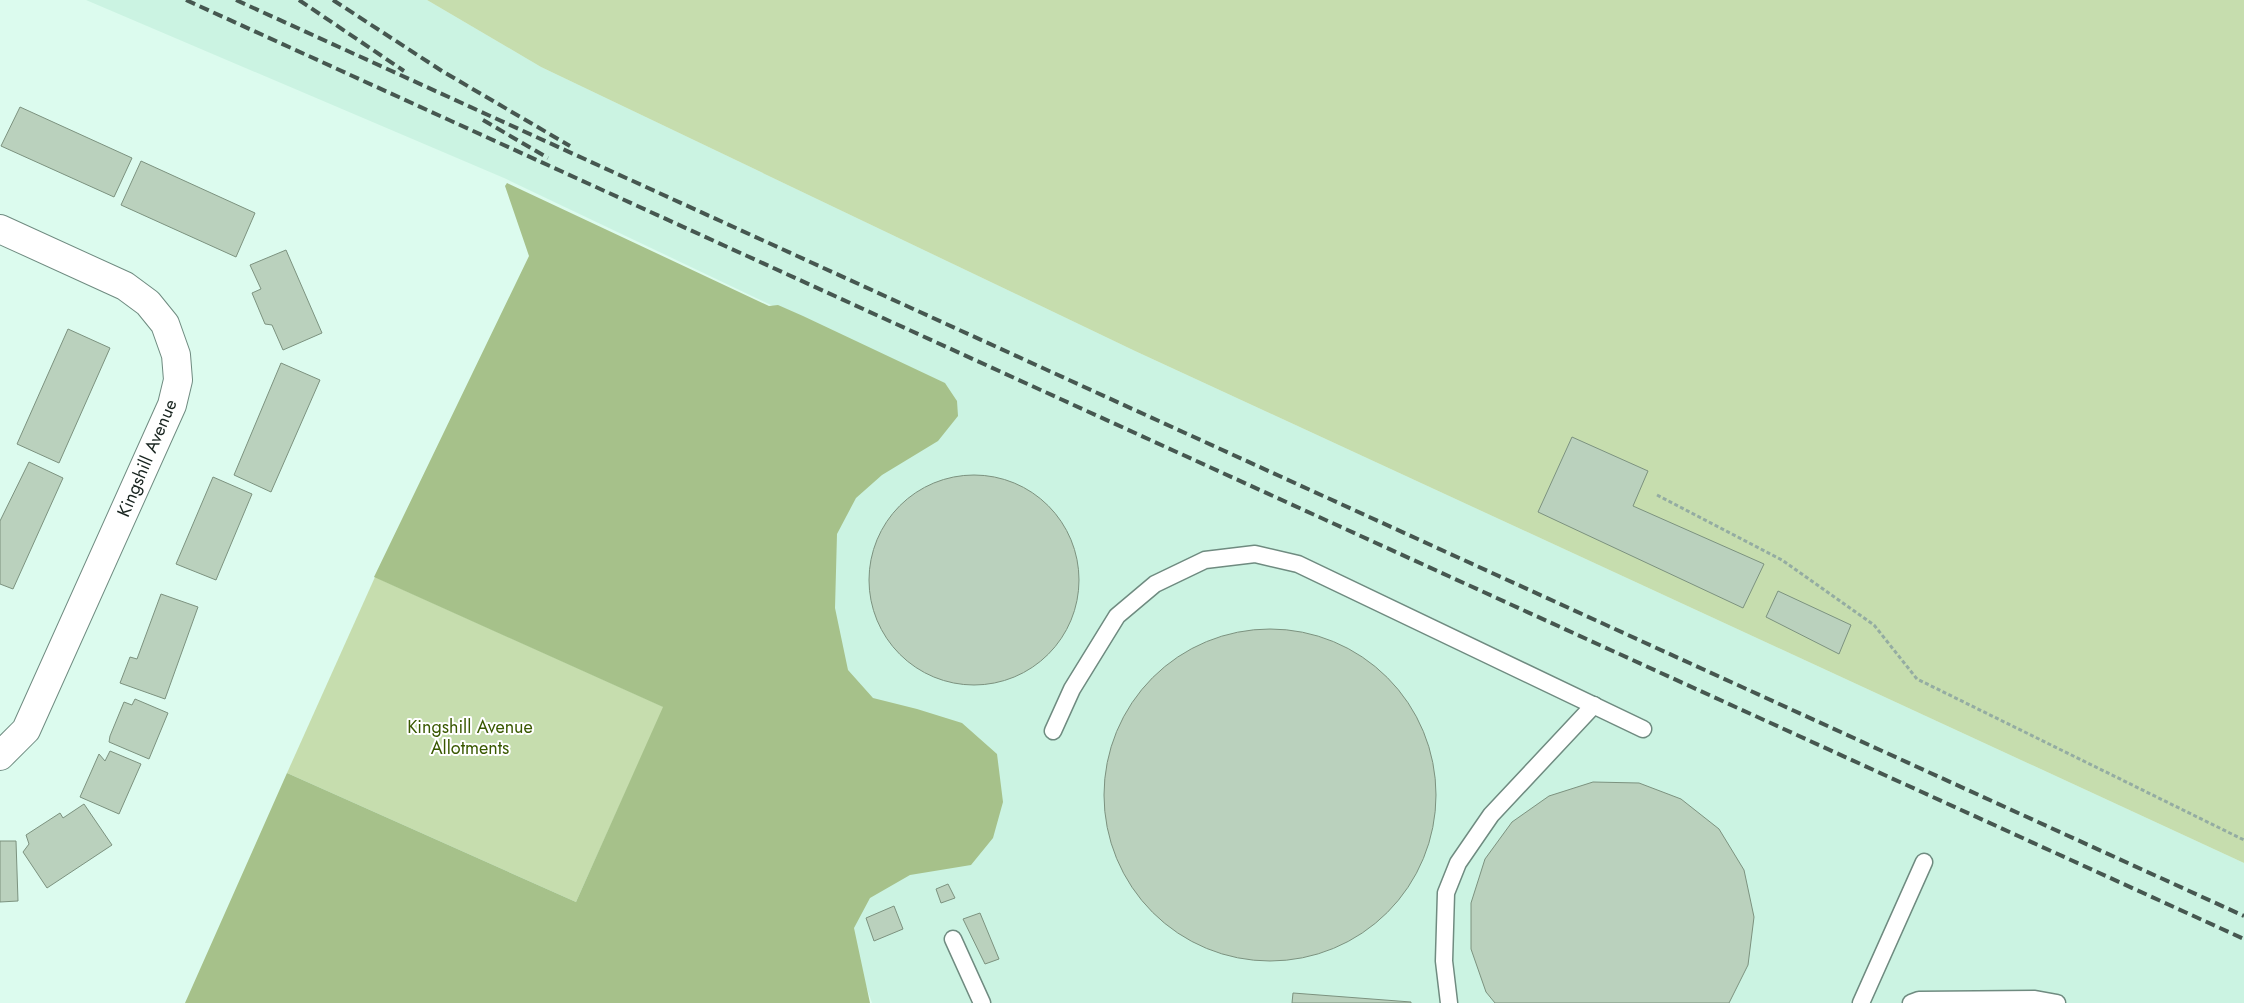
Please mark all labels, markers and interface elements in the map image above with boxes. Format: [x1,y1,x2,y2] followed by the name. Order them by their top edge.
[110,395,184,521] street label: Kingshill Avenue
[407,714,533,761] park label: Kingshill Avenue Allotments

